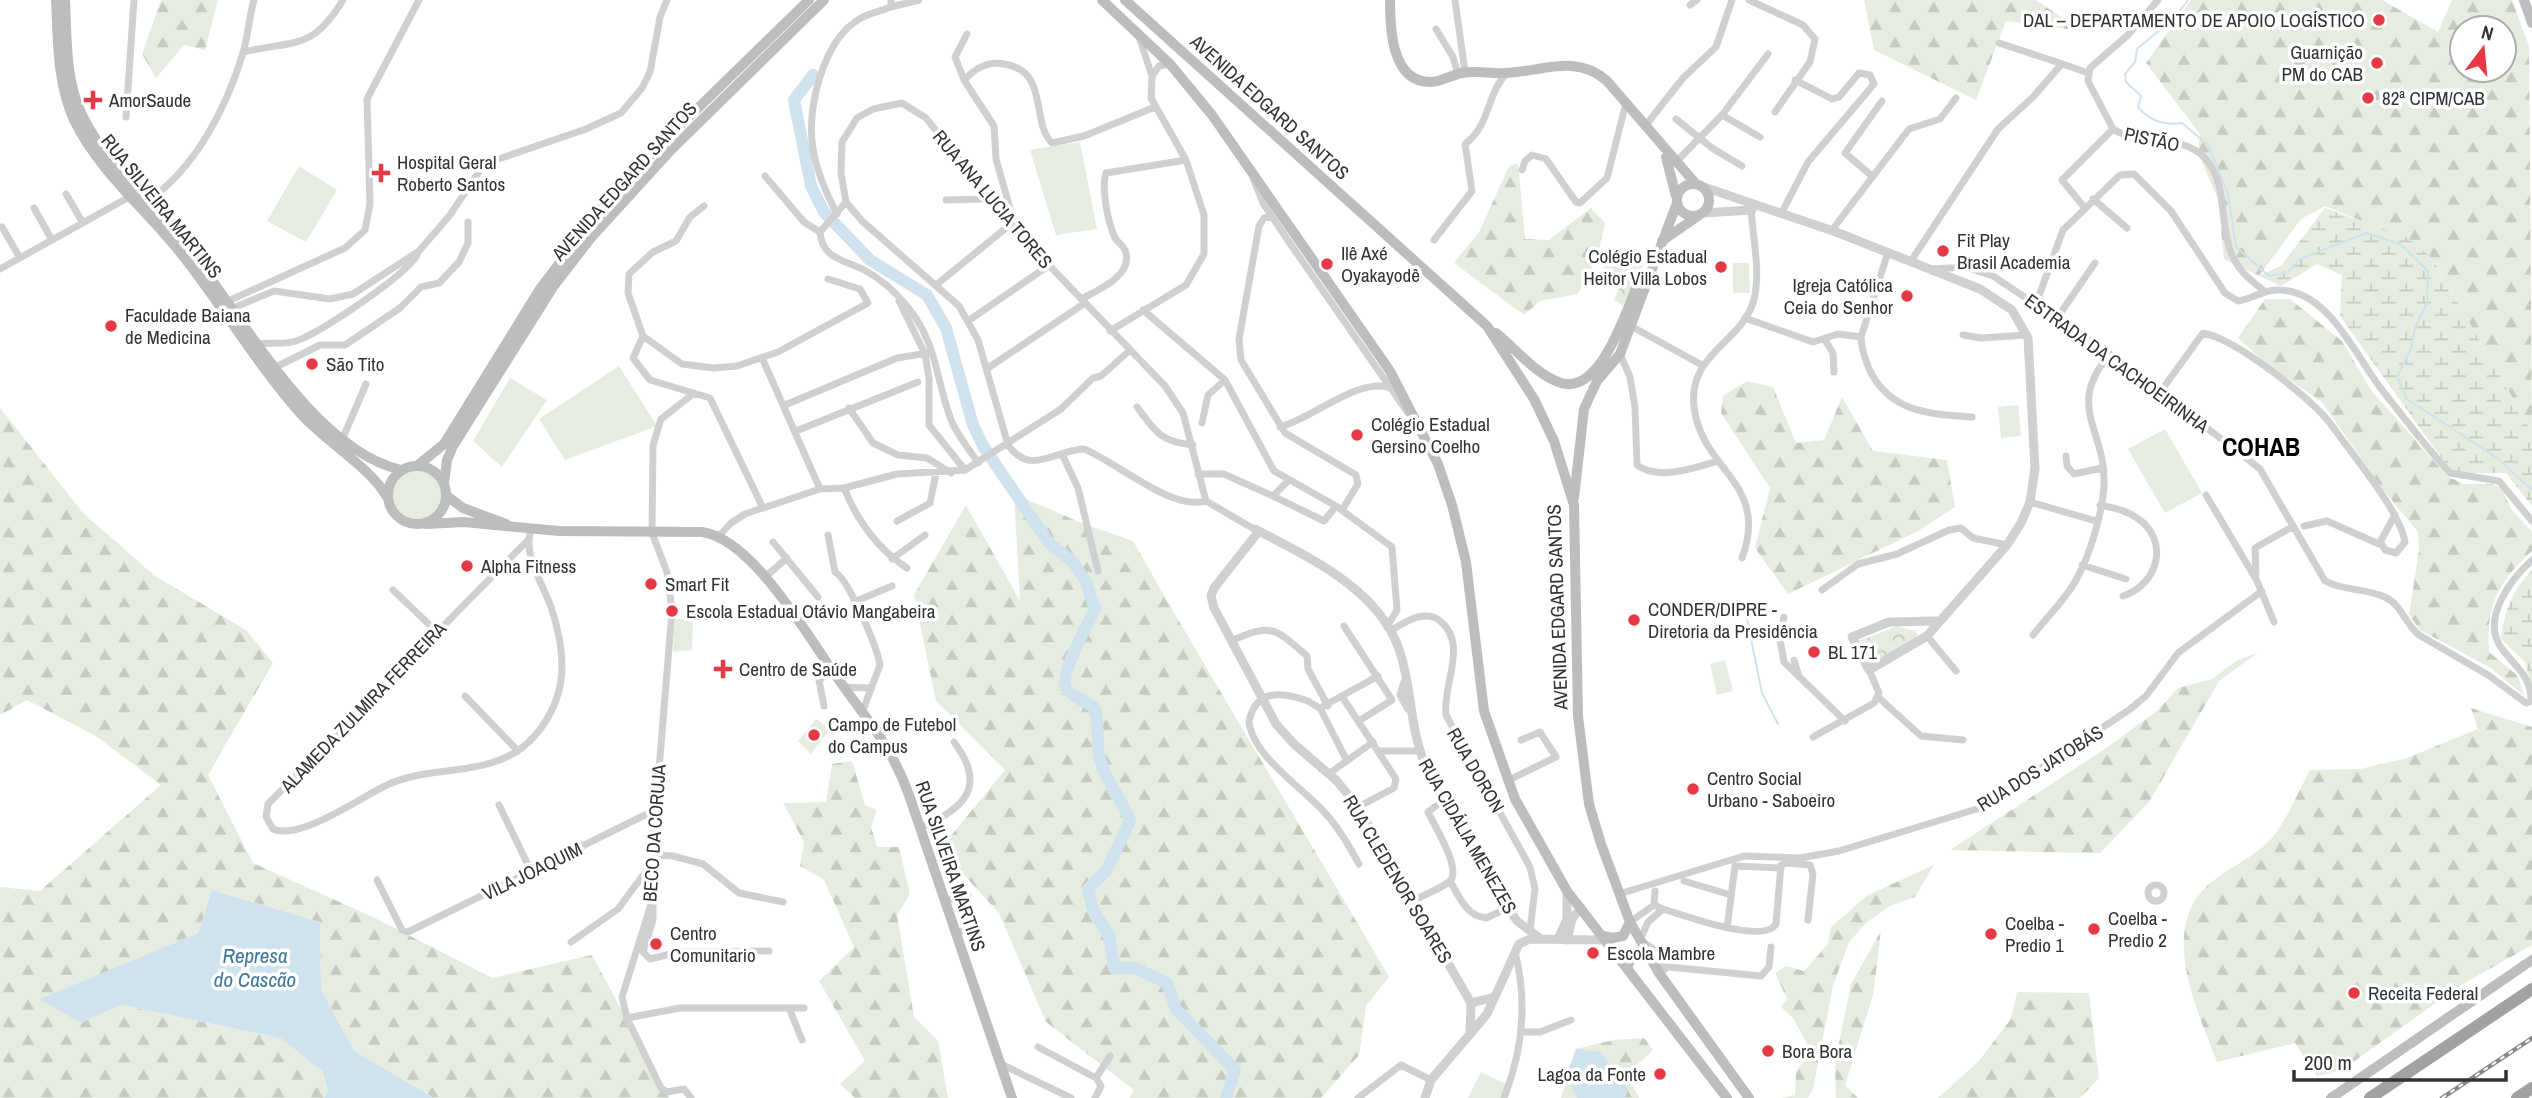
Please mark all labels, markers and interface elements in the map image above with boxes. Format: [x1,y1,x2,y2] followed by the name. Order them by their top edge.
[2023,7,2365,33] place label: DAL – DEPARTAMENTO DE APOIO LOGÍSTICO
[2371,12,2387,28] marker: DAL – DEPARTAMENTO DE APOIO LOGÍSTICO
[2448,14,2518,84] north arrow
[2479,19,2497,47] text: N
[1184,28,1355,185] street label: AVENIDA EDGARD SANTOS
[2282,39,2363,87] place label: Guarnição PM do CAB
[2369,55,2385,71] marker: Guarnição PM do CAB
[2382,85,2485,111] place label: 82ª CIPM/CAB
[108,87,191,113] place label: AmorSaude
[83,90,103,110] marker: AmorSaude
[2360,90,2376,106] marker: 82ª CIPM/CAB
[545,96,702,267] street label: AVENIDA EDGARD SANTOS
[2122,120,2182,158] street label: PISTÃO
[927,124,1059,274] street label: RUA ANA LUCIA TORES
[96,128,228,284] street label: RUA SILVEIRA MARTINS
[397,149,505,197] place label: Hospital Geral Roberto Santos
[371,163,391,183] marker: Hospital Geral Roberto Santos
[1957,227,2071,275] place label: Fit Play Brasil Academia
[1341,240,1420,288] place label: Ilê Axé Oyakayodê
[1583,243,1707,291] place label: Colégio Estadual Heitor Villa Lobos
[1935,243,1951,259] marker: Fit Play Brasil Academia
[1319,256,1335,272] marker: Ilê Axé Oyakayodê
[1713,259,1729,275] marker: Colégio Estadual Heitor Villa Lobos
[1784,272,1894,320] place label: Igreja Católica Ceia do Senhor
[2020,287,2215,439] street label: ESTRADA DA CACHOEIRINHA
[1899,288,1915,304] marker: Igreja Católica Ceia do Senhor
[125,302,251,350] place label: Faculdade Baiana de Medicina
[103,318,119,334] marker: Faculdade Baiana de Medicina
[326,351,384,377] place label: São Tito
[304,356,320,372] marker: São Tito
[1371,411,1490,459] place label: Colégio Estadual Gersino Coelho
[1349,427,1365,443] marker: Colégio Estadual Gersino Coelho
[2222,429,2300,464] district label: COHAB
[1540,504,1574,711] street label: AVENIDA EDGARD SANTOS
[480,553,576,579] place label: Alpha Fitness
[459,558,475,574] marker: Alpha Fitness
[665,571,730,597] place label: Smart Fit
[643,576,659,592] marker: Smart Fit
[1648,596,1818,644] place label: CONDER/DIPRE - Diretoria da Presidência
[686,598,936,624] place label: Escola Estadual Otávio Mangabeira
[664,603,680,619] marker: Escola Estadual Otávio Mangabeira
[1626,612,1642,628] marker: CONDER/DIPRE - Diretoria da Presidência
[274,615,452,799] street label: ALAMEDA ZULMIRA FERREIRA
[1828,639,1877,665] place label: BL 171
[1806,644,1822,660] marker: BL 171
[739,656,857,682] place label: Centro de Saúde
[713,659,733,679] marker: Centro de Saúde
[828,711,956,759] place label: Campo de Futebol do Campus
[1972,719,2108,817] street label: RUA DOS JATOBÁS
[1441,723,1511,817] street label: RUA DORON
[806,727,822,743] marker: Campo de Futebol do Campus
[1413,753,1523,919] street label: RUA CIDÁLIA MENEZES
[636,763,672,903] street label: BECO DA CORUJA
[1707,765,1835,813] place label: Centro Social Urbano - Saboeiro
[910,777,992,955] street label: RUA SILVEIRA MARTINS
[1685,781,1701,797] marker: Centro Social Urbano - Saboeiro
[1337,790,1459,968] street label: RUA CLEDENOR SOARES
[478,836,586,906] street label: VILA JOAQUIM
[2108,905,2167,953] place label: Coelba - Predio 2
[2005,910,2064,958] place label: Coelba - Predio 1
[670,920,756,968] place label: Centro Comunitario
[2086,921,2102,937] marker: Coelba - Predio 2
[1983,926,1999,942] marker: Coelba - Predio 1
[648,936,664,952] marker: Centro Comunitario
[1607,940,1715,966] place label: Escola Mambre
[214,941,296,994] water label: Represa do Cascão
[1585,945,1601,961] marker: Escola Mambre
[2368,980,2478,1006] place label: Receita Federal
[2346,985,2362,1001] marker: Receita Federal
[1782,1038,1852,1064] place label: Bora Bora
[2294,1038,2506,1082] scale bar
[1760,1043,1776,1059] marker: Bora Bora
[2304,1048,2352,1077] text: 200 m
[1538,1061,1646,1087] place label: Lagoa da Fonte
[1652,1066,1668,1082] marker: Lagoa da Fonte

